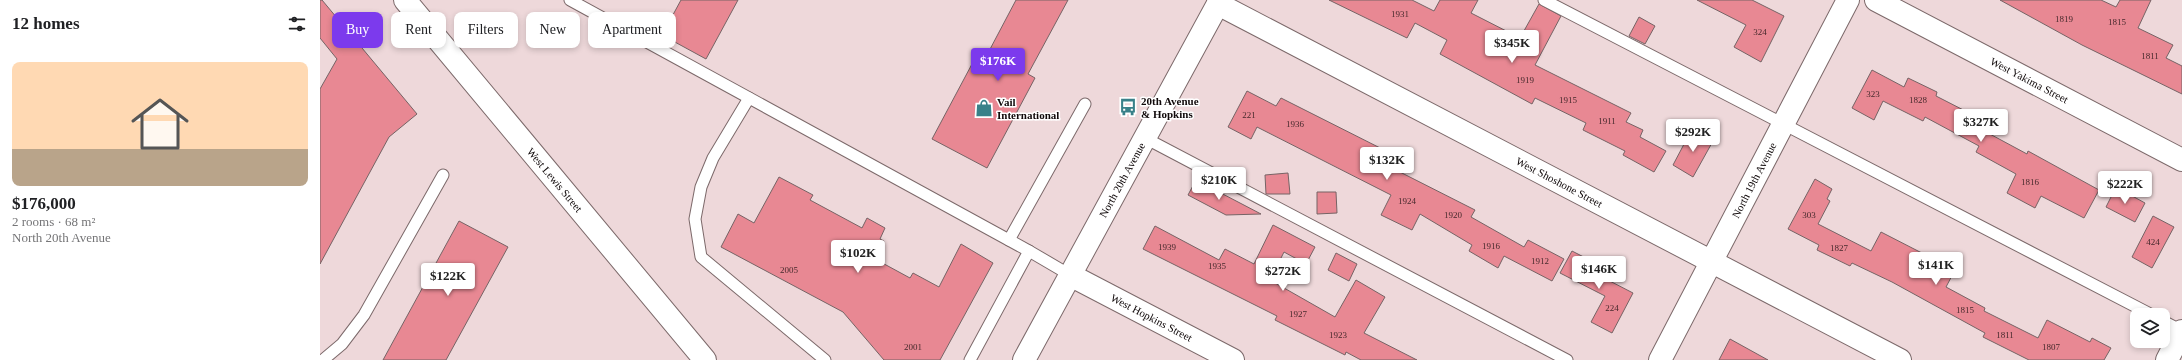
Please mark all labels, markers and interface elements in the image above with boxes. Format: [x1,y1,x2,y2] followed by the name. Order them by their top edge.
[1391,9,1409,19] house number: 1931
[332,12,383,48] chip: Buy
[391,12,446,48] chip: Rent
[454,12,518,48] chip: Filters
[526,12,580,48] chip: New
[588,12,676,48] chip: Apartment
[286,13,308,35] icon: filters
[12,14,80,33] text: 12 homes
[2055,14,2074,24] house number: 1819
[2108,17,2127,27] house number: 1815
[1753,27,1767,37] house number: 324
[1484,30,1540,64] pin: $345K
[1494,35,1530,50] text: $345K
[970,48,1026,82] pin: $176K
[2141,51,2159,61] house number: 1811
[980,53,1016,68] text: $176K
[1988,55,2070,105] street label: West Yakima Street
[1516,75,1535,85] house number: 1919
[124,88,196,160] icon: home
[1866,89,1880,99] house number: 323
[1141,95,1199,120] place label: 20th Avenue & Hopkins
[1559,95,1578,105] house number: 1915
[1909,95,1928,105] house number: 1828
[997,96,1059,121] place label: Vail International
[1118,97,1138,117] bus stop icon: 20th Avenue & Hopkins
[974,98,994,118] shop icon: Vail International
[1953,109,2009,143] pin: $327K
[1242,110,1256,120] house number: 221
[1963,114,1999,129] text: $327K
[1598,116,1616,126] house number: 1911
[1286,119,1305,129] house number: 1936
[1665,119,1721,153] pin: $292K
[1675,124,1711,139] text: $292K
[1097,140,1147,220] street label: North 20th Avenue
[1729,140,1779,220] street label: North 19th Avenue
[525,145,585,214] street label: West Lewis Street
[1359,147,1415,181] pin: $132K
[1369,152,1405,167] text: $132K
[1514,155,1605,210] street label: West Shoshone Street
[1191,167,1247,201] pin: $210K
[2097,171,2153,205] pin: $222K
[1201,172,1237,187] text: $210K
[2107,176,2143,191] text: $222K
[2021,177,2040,187] house number: 1816
[12,194,76,213] text: $176,000
[1398,196,1417,206] house number: 1924
[1444,210,1463,220] house number: 1920
[1802,210,1816,220] house number: 303
[12,214,95,229] text: 2 rooms · 68 m²
[12,230,111,245] text: North 20th Avenue
[2146,237,2160,247] house number: 424
[830,240,886,274] pin: $102K
[1482,241,1501,251] house number: 1916
[1158,242,1177,252] house number: 1939
[1830,243,1849,253] house number: 1827
[840,245,876,260] text: $102K
[1908,252,1964,286] pin: $141K
[1531,256,1549,266] house number: 1912
[1571,256,1627,290] pin: $146K
[1918,257,1954,272] text: $141K
[1255,258,1311,292] pin: $272K
[1208,261,1227,271] house number: 1935
[1581,261,1617,276] text: $146K
[420,263,476,297] pin: $122K
[1265,263,1301,278] text: $272K
[780,265,799,275] house number: 2005
[430,268,466,283] text: $122K
[1109,291,1194,344] street label: West Hopkins Street
[1605,303,1619,313] house number: 224
[1956,305,1975,315] house number: 1815
[2130,308,2170,348] map controls
[2130,308,2170,348] button: layers
[1289,309,1308,319] house number: 1927
[1329,330,1348,340] house number: 1923
[1996,330,2014,340] house number: 1811
[904,342,922,352] house number: 2001
[2042,342,2061,352] house number: 1807

